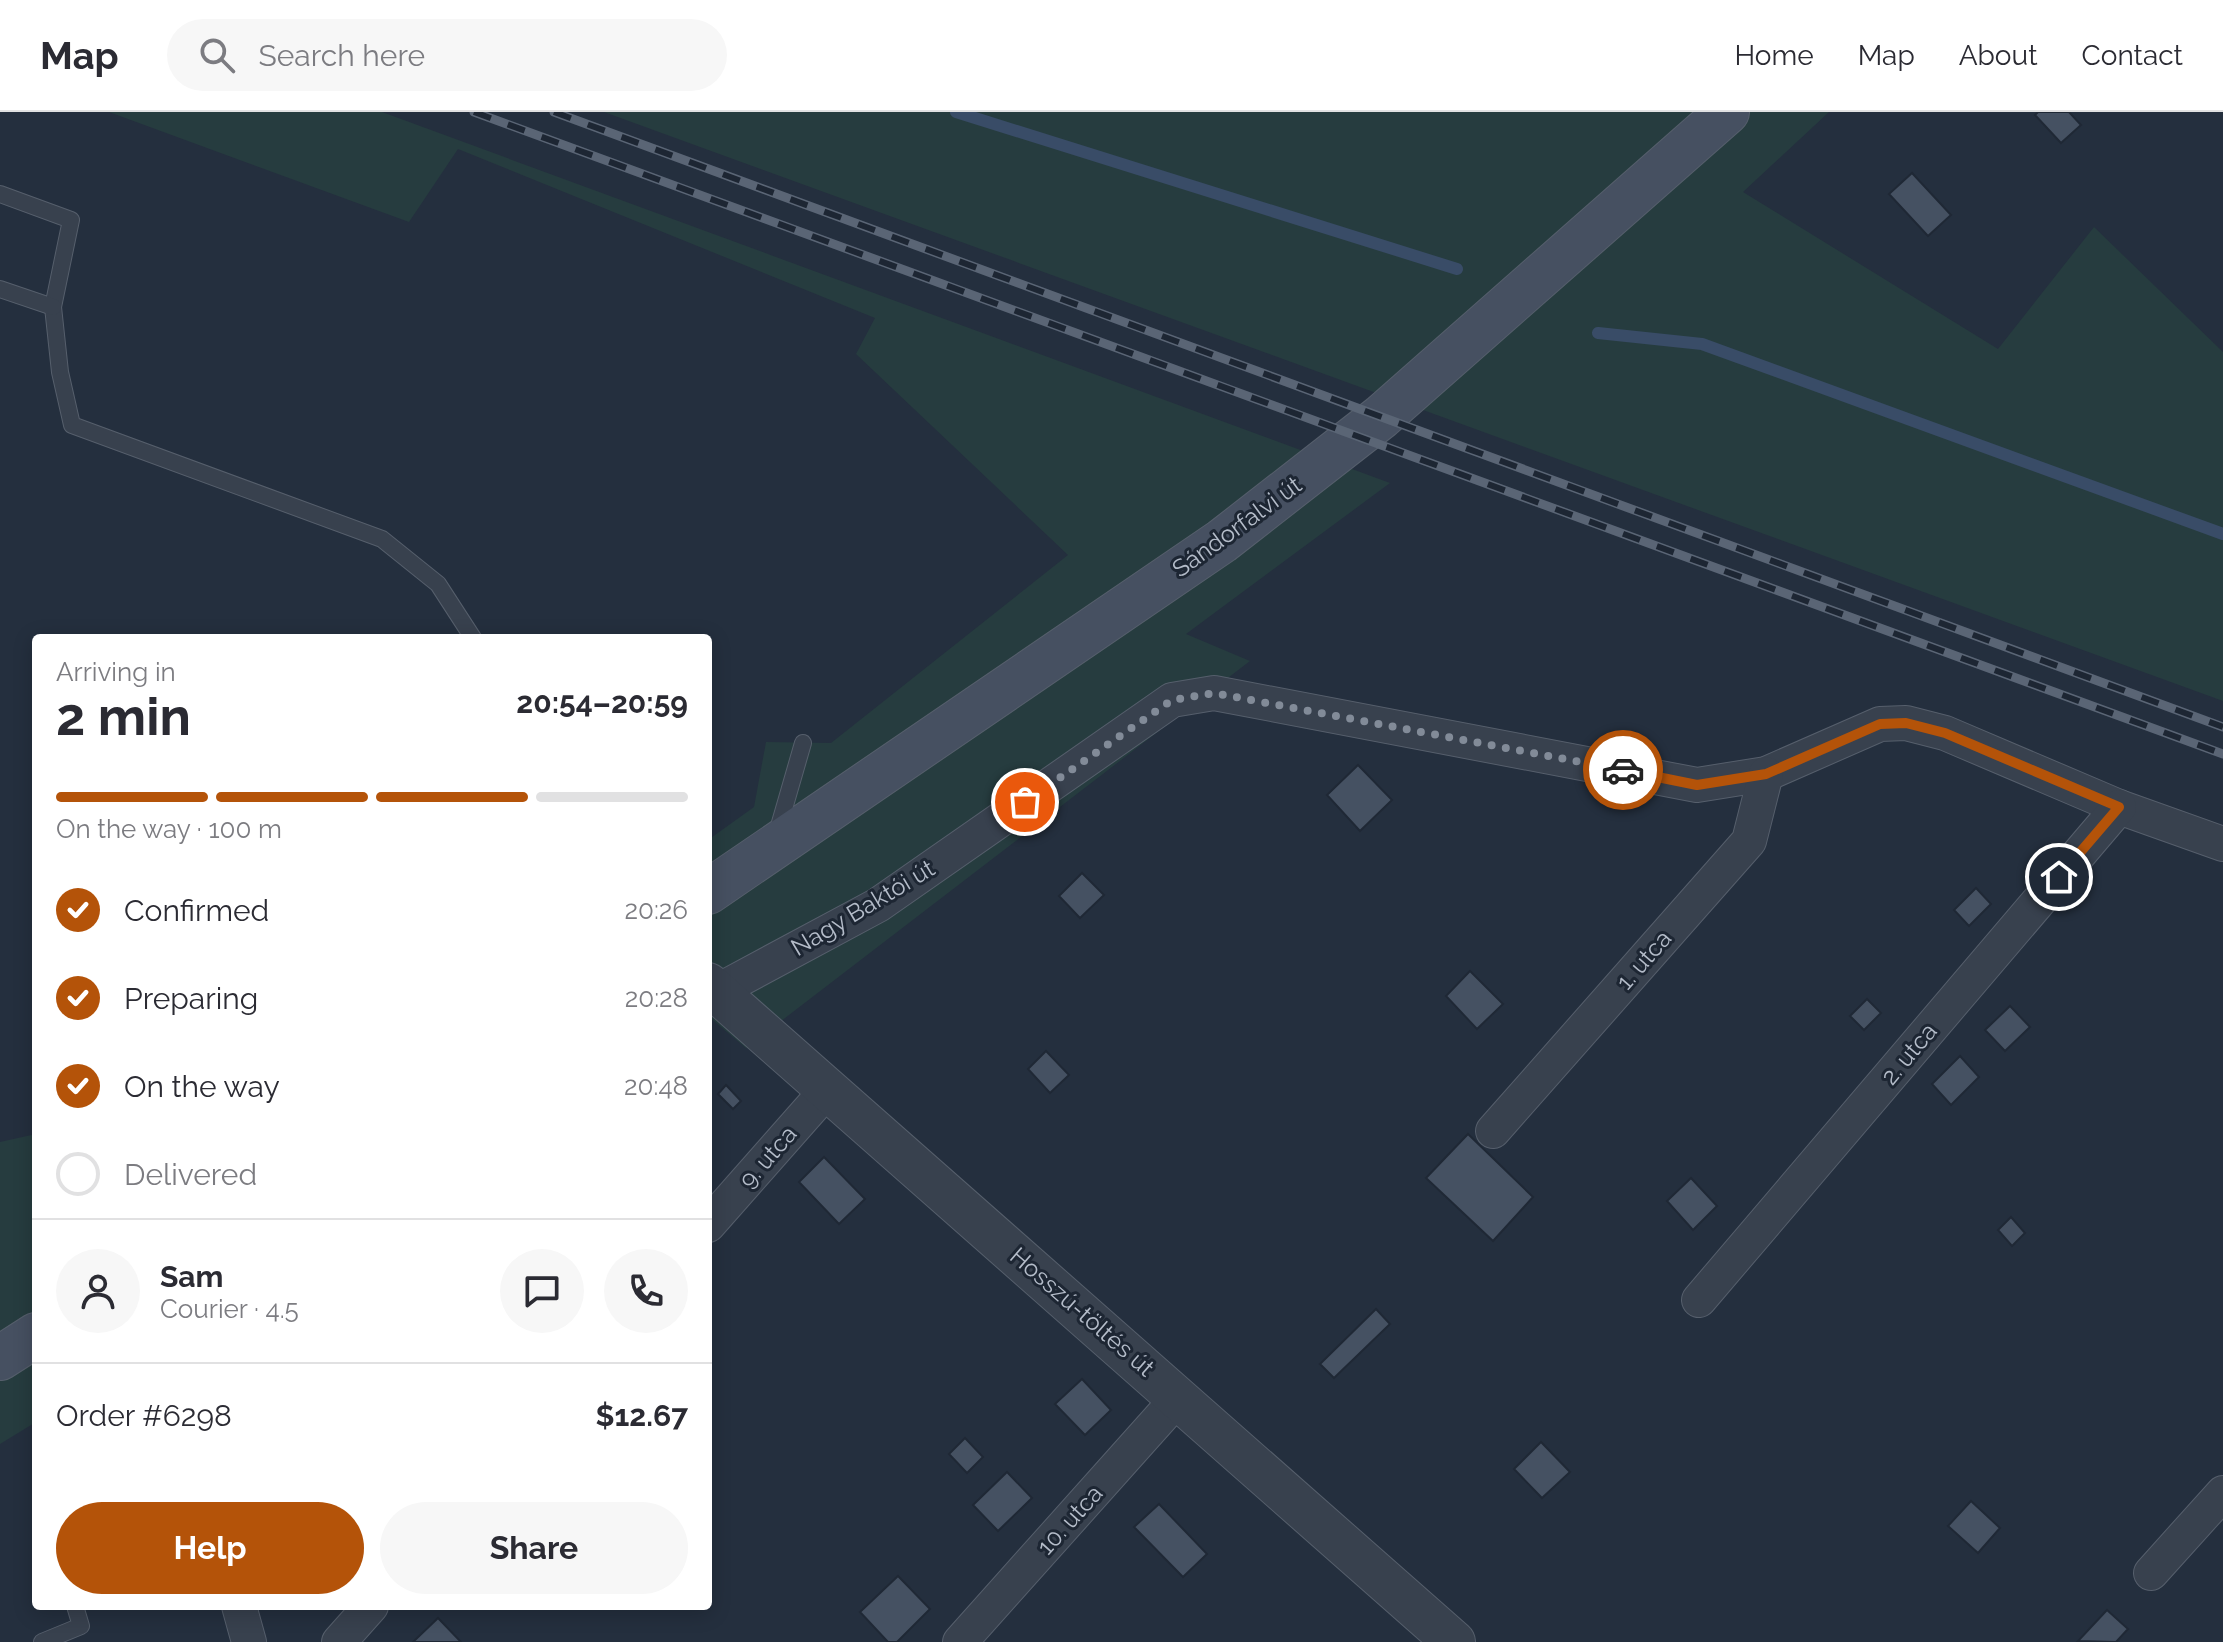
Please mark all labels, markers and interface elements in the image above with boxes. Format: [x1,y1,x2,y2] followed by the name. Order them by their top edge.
[167,19,727,91] search box
[40,33,119,78] text: Map
[195,33,239,77] icon: search
[259,38,425,73] text: Search here
[1734,39,1814,72] text: Home
[1858,39,1915,72] text: Map
[1959,39,2038,72] text: About
[2082,39,2183,72] text: Contact
[1166,470,1307,583] street label: Sándorfalvi út
[56,657,176,687] text: Arriving in
[516,685,688,720] text: 20:54–20:59
[56,686,191,747] text: 2 min
[1583,730,1663,810] courier
[1601,748,1645,792] icon: car
[991,768,1059,836] pin
[1003,780,1047,824] icon: bag
[56,814,282,844] text: On the way · 100 m
[2025,843,2093,911] pin
[786,853,940,962] street label: Nagy Baktói út
[2037,855,2081,899] icon: home
[56,888,100,932] icon: check
[124,893,269,928] text: Confirmed
[624,895,688,925] text: 20:26
[1610,924,1677,995] street label: 1. utca
[56,976,100,1020] icon: check
[124,981,258,1016] text: Preparing
[625,983,688,1013] text: 20:28
[1875,1017,1943,1090] street label: 2. utca
[56,1064,100,1108] icon: check
[124,1069,280,1104] text: On the way
[624,1071,688,1101] text: 20:48
[733,1120,803,1194] street label: 9. utca
[124,1157,257,1192] text: Delivered
[1004,1241,1160,1382] street label: Hosszú-töltés út
[56,1249,140,1333] button: person
[500,1249,584,1333] button: chat
[604,1249,688,1333] button: phone
[160,1259,223,1294] text: Sam
[160,1294,299,1324] text: Courier · 4.5
[56,1398,232,1433] text: Order #6298
[595,1398,688,1433] text: $12.67
[1031,1479,1108,1561] street label: 10. utca
[56,1502,364,1594] button: Help
[380,1502,688,1594] button: Share

